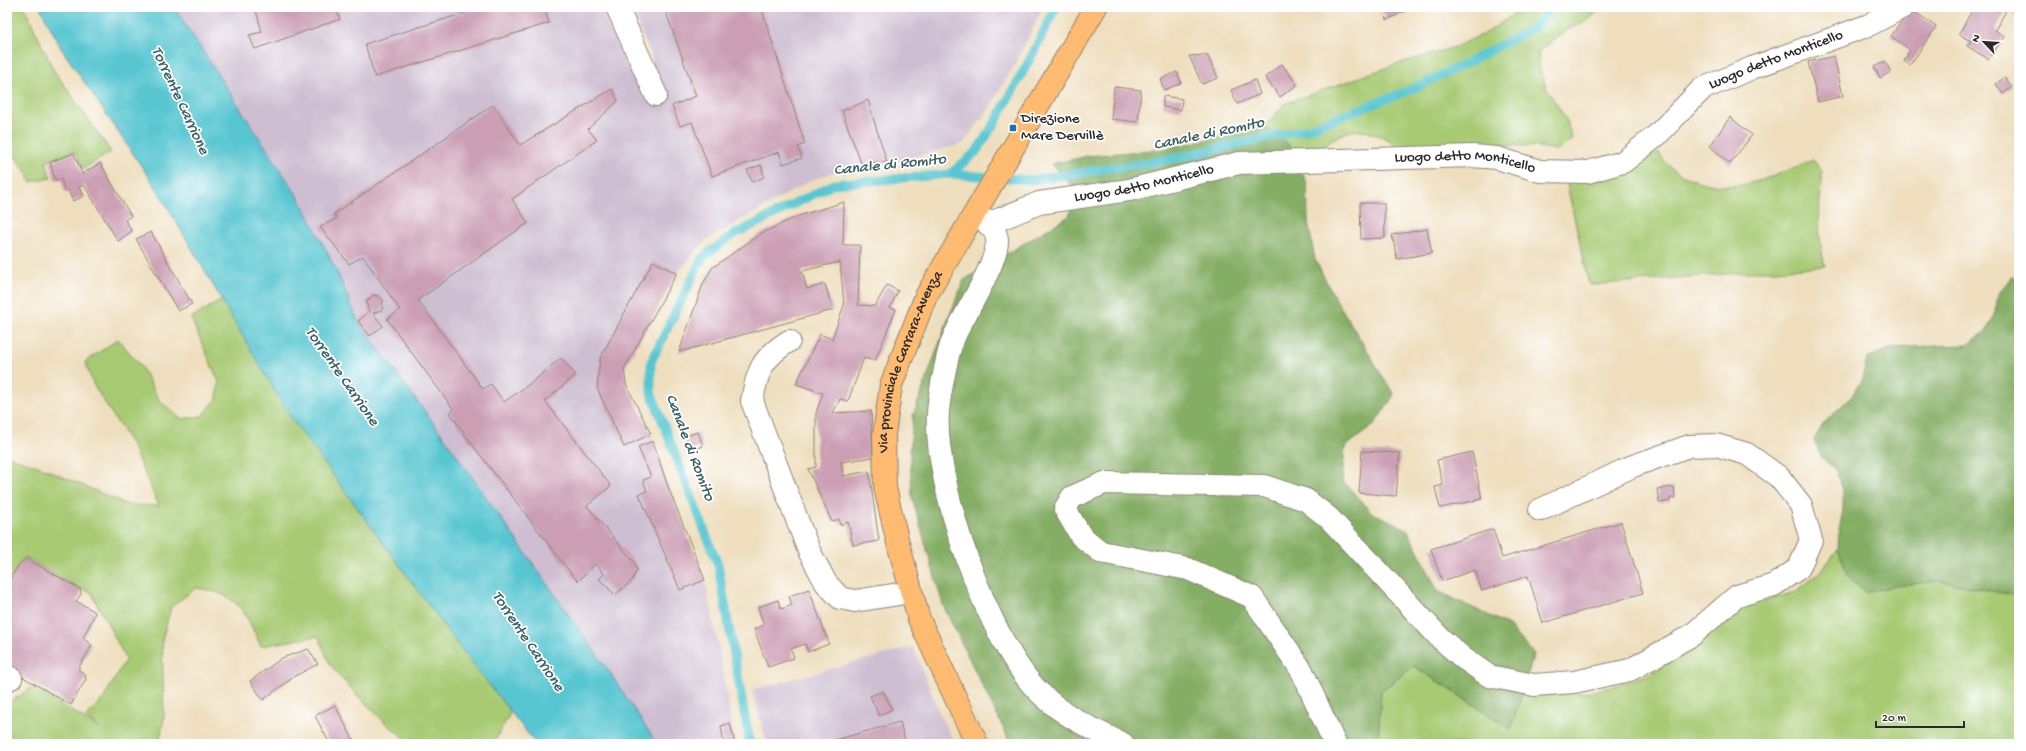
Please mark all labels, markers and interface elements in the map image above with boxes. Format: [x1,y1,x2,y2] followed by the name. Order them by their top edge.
[1964,22,2004,62] north arrow
[1706,26,1846,94] street label: Luogo detto Monticello
[1970,33,1984,44] text: N
[146,44,213,159] water label: Torrente Carrione
[1020,110,1104,145] place label: Direzione Mare Dervillè
[1152,114,1267,156] water label: Canale di Romito
[1008,123,1018,133] marker: Direzione Mare Dervillè
[1394,147,1538,178] street label: Luogo detto Monticello
[833,151,948,181] water label: Canale di Romito
[1073,160,1216,207] street label: Luogo detto Monticello
[875,267,948,454] street label: Via provinciale Carrara-Avenza
[300,324,383,431] water label: Torrente Carrione
[660,392,718,505] water label: Canale di Romito
[486,588,568,696] water label: Torrente Carrione
[1876,703,1964,729] scale bar
[1882,712,1907,726] text: 20 m

